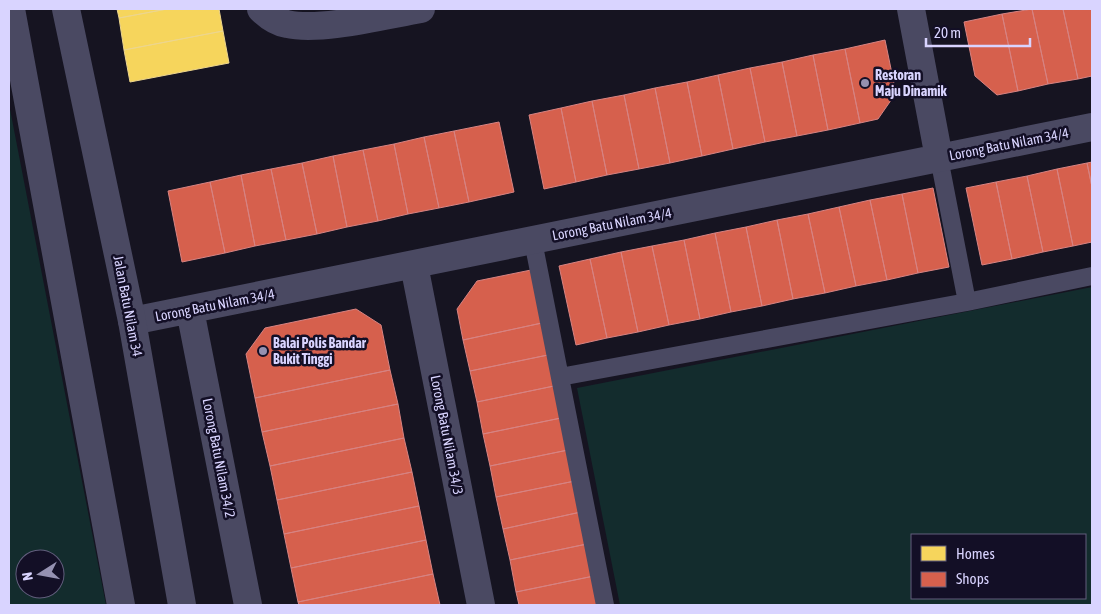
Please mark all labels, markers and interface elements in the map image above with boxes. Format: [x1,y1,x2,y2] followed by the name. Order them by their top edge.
[926,15,1030,47] scale bar
[934,24,961,41] text: 20 m
[875,67,947,99] place label: Restoran Maju Dinamik
[859,77,871,89] marker: Restoran Maju Dinamik
[948,124,1071,163] street label: Lorong Batu Nilam 34/4
[551,204,674,243] street label: Lorong Batu Nilam 34/4
[110,254,146,358] street label: Jalan Batu Nilam 34
[154,285,277,324] street label: Lorong Batu Nilam 34/4
[273,335,367,367] place label: Balai Polis Bandar Bukit Tinggi
[257,345,269,357] marker: Balai Polis Bandar Bukit Tinggi
[428,374,466,496] street label: Lorong Batu Nilam 34/3
[200,397,238,519] street label: Lorong Batu Nilam 34/2
[911,534,1086,599] legend
[956,545,995,562] text: Homes
[15,549,65,599] north arrow
[956,570,989,587] text: Shops
[19,571,36,582] text: N

